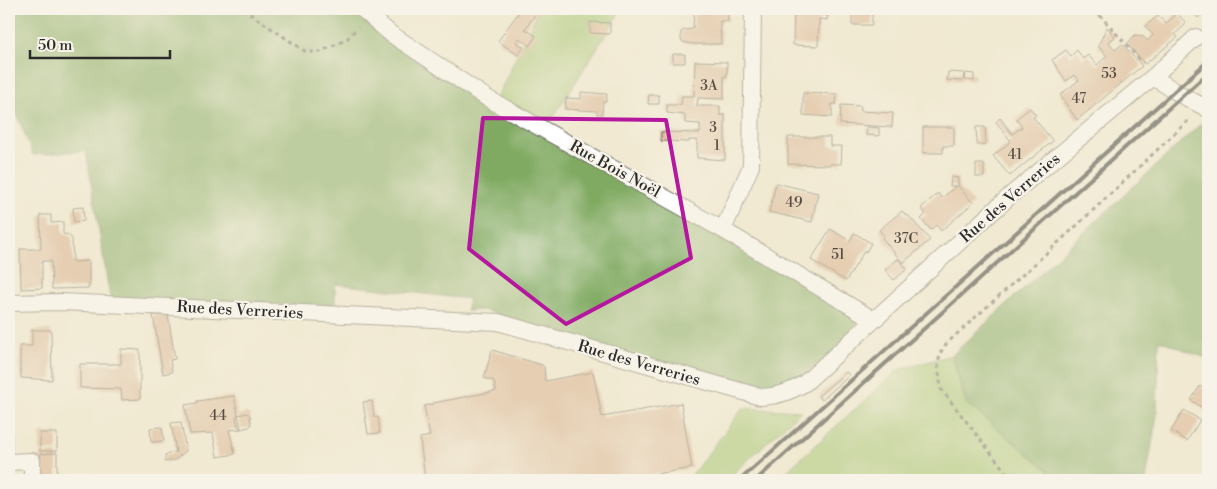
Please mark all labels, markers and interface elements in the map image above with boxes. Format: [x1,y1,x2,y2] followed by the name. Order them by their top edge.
[30,28,170,60] scale bar
[38,36,72,55] text: 50 m
[1101,65,1117,83] house number: 53
[700,77,718,95] house number: 3A
[1072,90,1086,108] house number: 47
[709,119,717,137] house number: 3
[566,136,664,202] street label: Rue Bois Noël
[714,137,720,155] house number: 1
[1008,146,1022,164] house number: 41
[956,149,1064,247] street label: Rue des Verreries
[786,194,802,212] house number: 49
[894,230,918,248] house number: 37C
[831,246,845,264] house number: 51
[176,297,304,323] street label: Rue des Verreries
[575,336,703,390] street label: Rue des Verreries
[210,407,226,425] house number: 44

